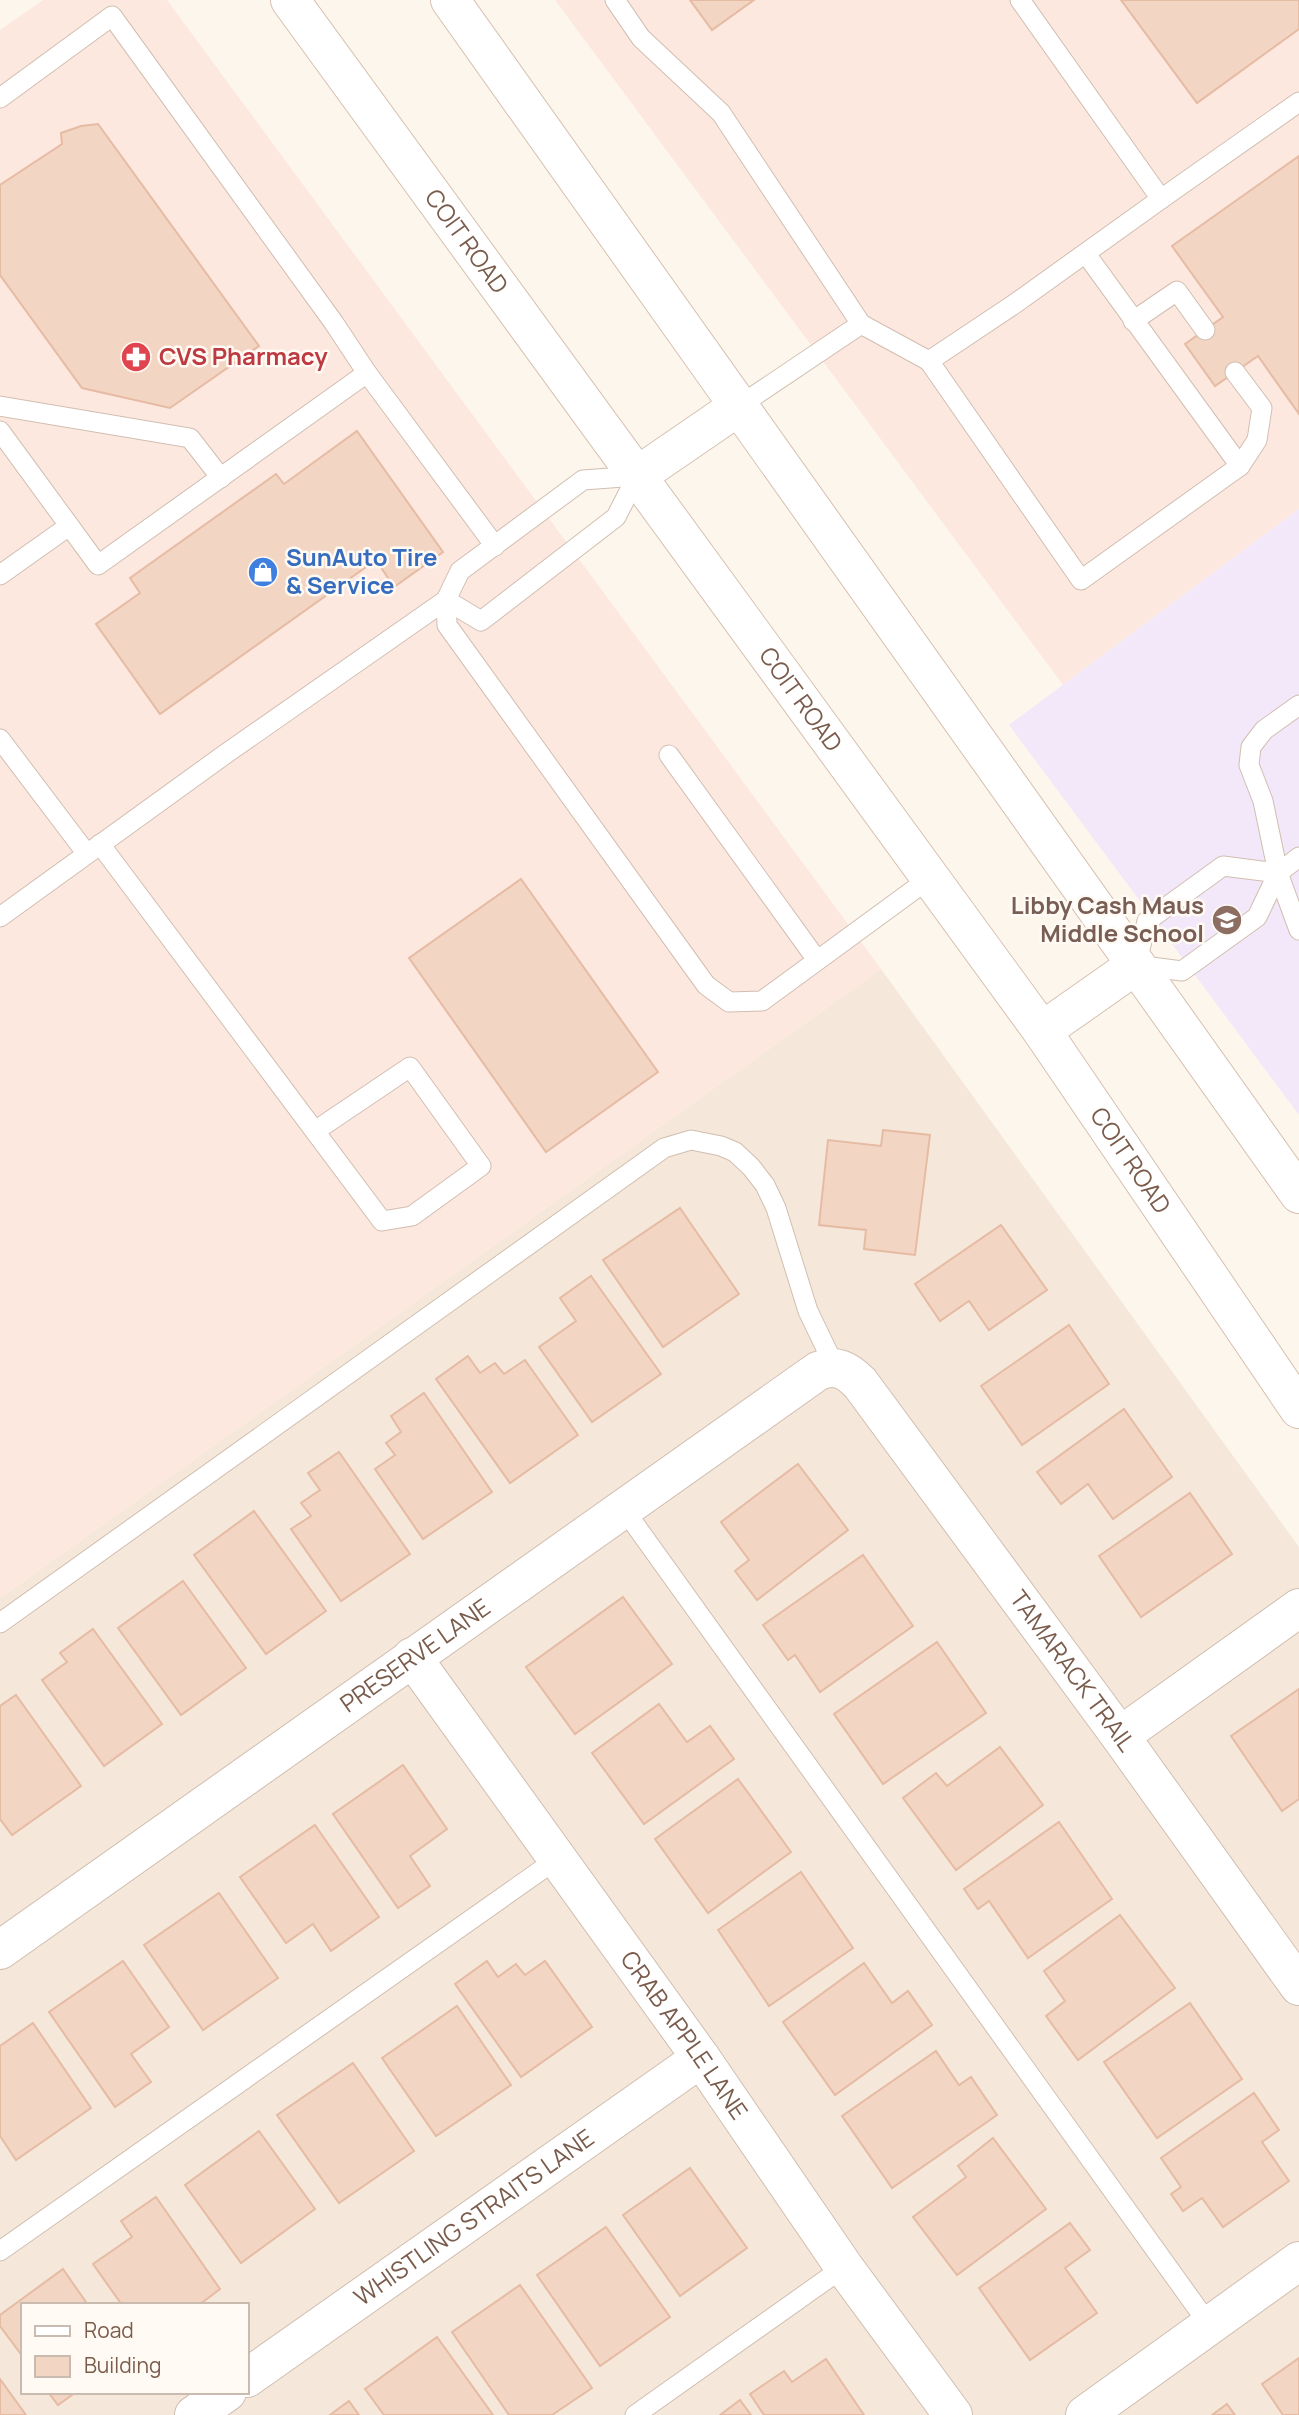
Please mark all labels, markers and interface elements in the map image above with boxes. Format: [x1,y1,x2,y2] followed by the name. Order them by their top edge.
[418,182,517,300] street label: COIT ROAD
[159,339,328,372] place label: CVS Pharmacy
[119,340,153,374] pharmacy icon: CVS Pharmacy
[286,540,437,601] place label: SunAuto Tire & Service
[246,555,280,589] shop icon: SunAuto Tire & Service
[752,640,851,758] street label: COIT ROAD
[1011,888,1204,949] place label: Libby Cash Maus Middle School
[1210,903,1244,937] school or university icon: Libby Cash Maus Middle School
[1084,1100,1179,1220] street label: COIT ROAD
[1003,1583,1144,1758] street label: TAMARACK TRAIL
[333,1590,496,1719] street label: PRESERVE LANE
[614,1944,756,2126] street label: CRAB APPLE LANE
[347,2121,600,2313] street label: WHISTLING STRAITS LANE
[21,2303,248,2394] legend
[84,2316,134,2344] text: Road
[84,2351,161,2379] text: Building

